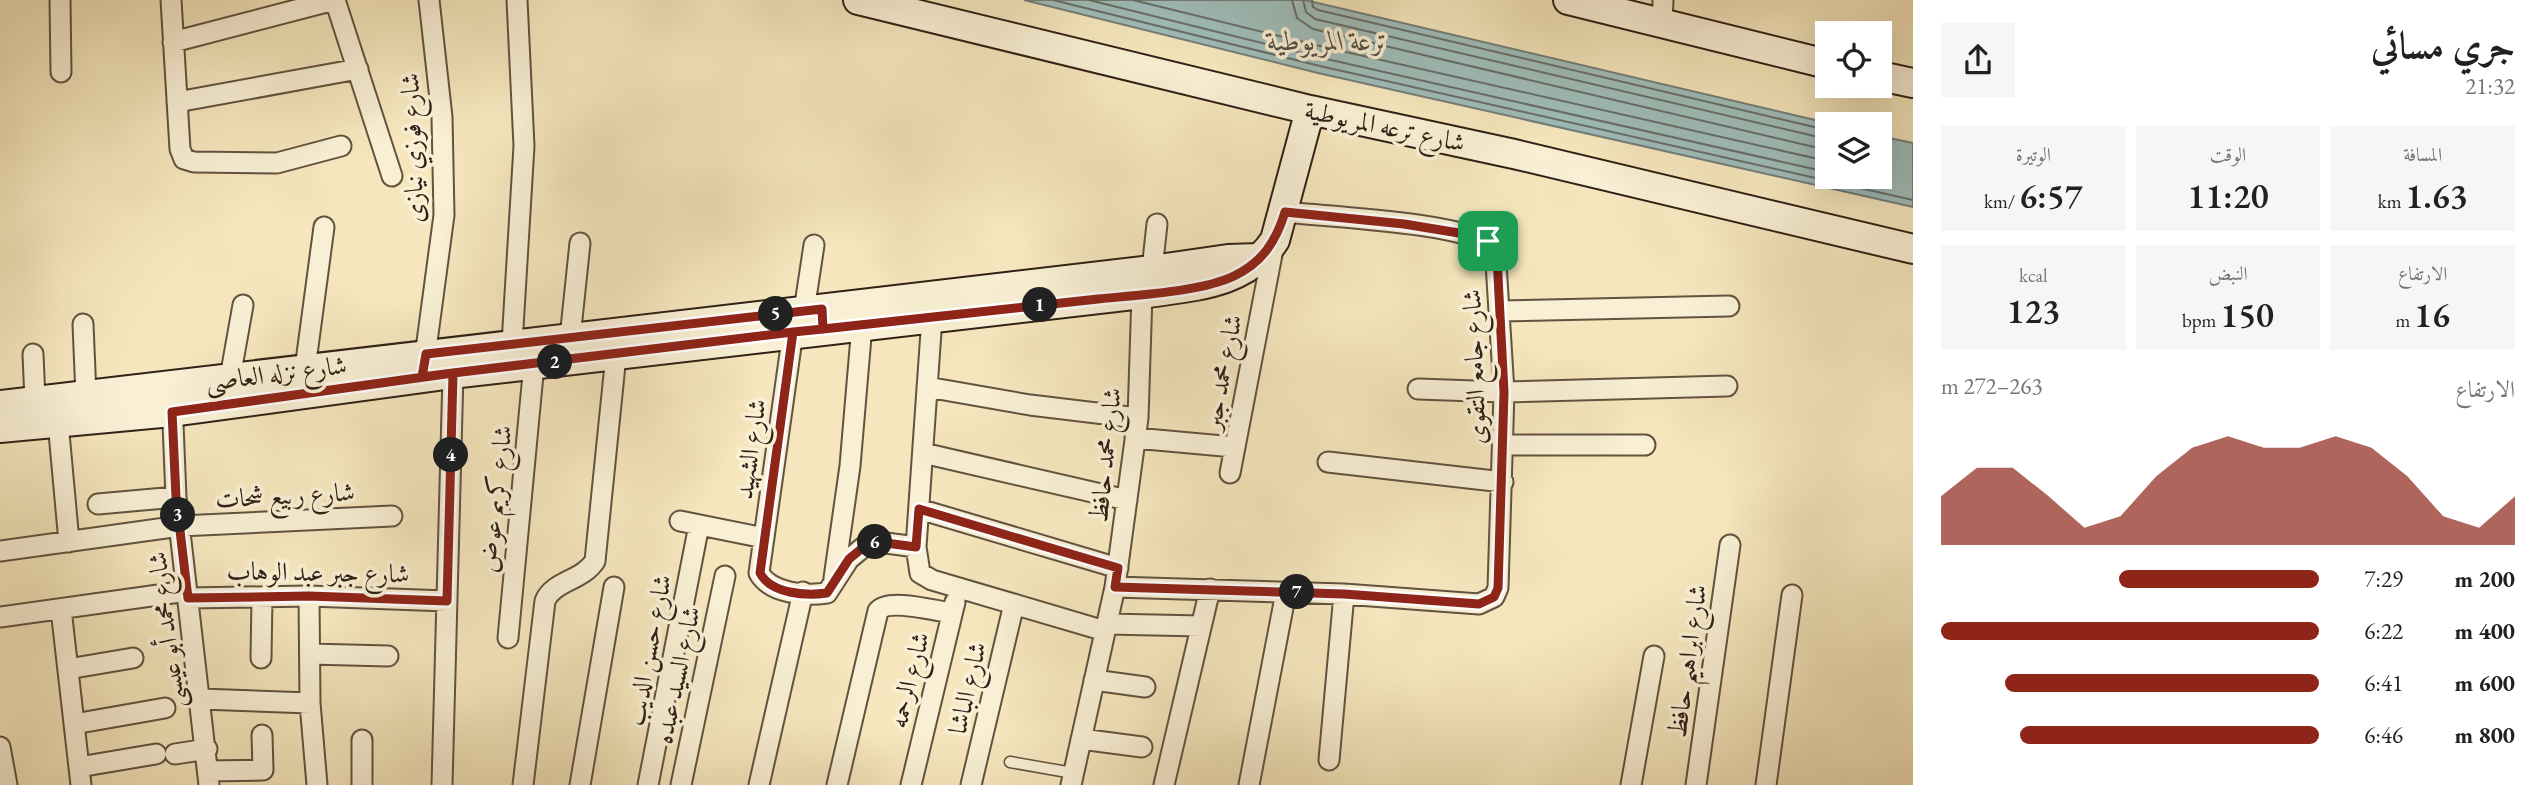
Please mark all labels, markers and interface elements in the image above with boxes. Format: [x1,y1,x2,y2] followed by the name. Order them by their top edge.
[2371,20,2515,69] text: جري مسائي
[1815,21,1892,189] map controls
[1815,21,1892,98] button: locate
[1264,22,1389,58] water label: ترعة المريوطية
[1941,23,2015,97] button: share
[2465,71,2515,101] text: 21:32
[392,72,437,224] street label: شارع فوزي نيازى
[1301,92,1468,164] street label: شارع ترعه المريوطية
[1815,112,1892,189] button: layers
[2016,142,2051,167] text: الوتيرة
[2210,142,2246,167] text: الوقت
[2403,142,2442,167] text: المسافة
[2019,173,2083,218] text: 6:57
[2187,173,2269,218] text: 11:20
[2405,173,2468,218] text: 1.63
[1984,189,2019,214] text: /km
[2378,189,2405,214] text: km
[1458,211,1518,271] pin
[1469,222,1507,260] icon: arrive
[2208,261,2248,286] text: النبض
[2398,261,2447,286] text: الارتفاع
[2019,263,2048,288] text: kcal
[1023,288,1058,322] pin: 1
[2006,288,2060,333] text: 123
[1454,289,1501,445] street label: شارع جامع التقوى
[1034,292,1045,317] text: 1
[2220,292,2274,337] text: 150
[2414,292,2450,337] text: 16
[758,296,794,332] pin: 5
[770,301,781,326] text: 5
[2182,308,2220,333] text: bpm
[2395,308,2414,333] text: m
[1194,311,1255,436] street label: شارع محمد جبر
[538,344,572,380] pin: 2
[203,347,349,404] street label: شارع نزله العاصى
[549,349,560,374] text: 2
[1941,371,2042,401] text: 263–272 m
[2455,374,2515,404] text: الارتفاع
[1081,386,1134,525] street label: شارع محمد حافظ
[726,397,779,502] street label: شارع الشهيد
[470,424,526,575] street label: شارع كريم عوض
[434,438,468,472] pin: 4
[445,442,456,467] text: 4
[214,474,356,523] street label: شارع ربيع شحات
[160,498,196,532] pin: 3
[172,502,183,527] text: 3
[858,524,892,560] pin: 6
[869,529,880,554] text: 6
[140,549,197,710] street label: شارع محمد أبو عيسى
[226,553,410,596] street label: شارع جبر عبد الوهاب
[2364,564,2403,594] text: 7:29
[2454,564,2515,594] text: 200 m
[617,572,684,729] street label: شارع حسن الديب
[1280,574,1314,610] pin: 7
[1291,579,1302,604] text: 7
[1659,582,1723,741] street label: شارع ابراهيم حافظ
[646,603,713,748] street label: شارع السيد عبده
[2364,616,2403,646] text: 6:22
[2454,616,2515,646] text: 400 m
[881,628,942,733] street label: شارع الرحمه
[940,639,999,739] street label: شارع الباشا
[2364,668,2403,698] text: 6:41
[2454,668,2515,698] text: 600 m
[2364,720,2403,750] text: 6:46
[2454,720,2515,750] text: 800 m

